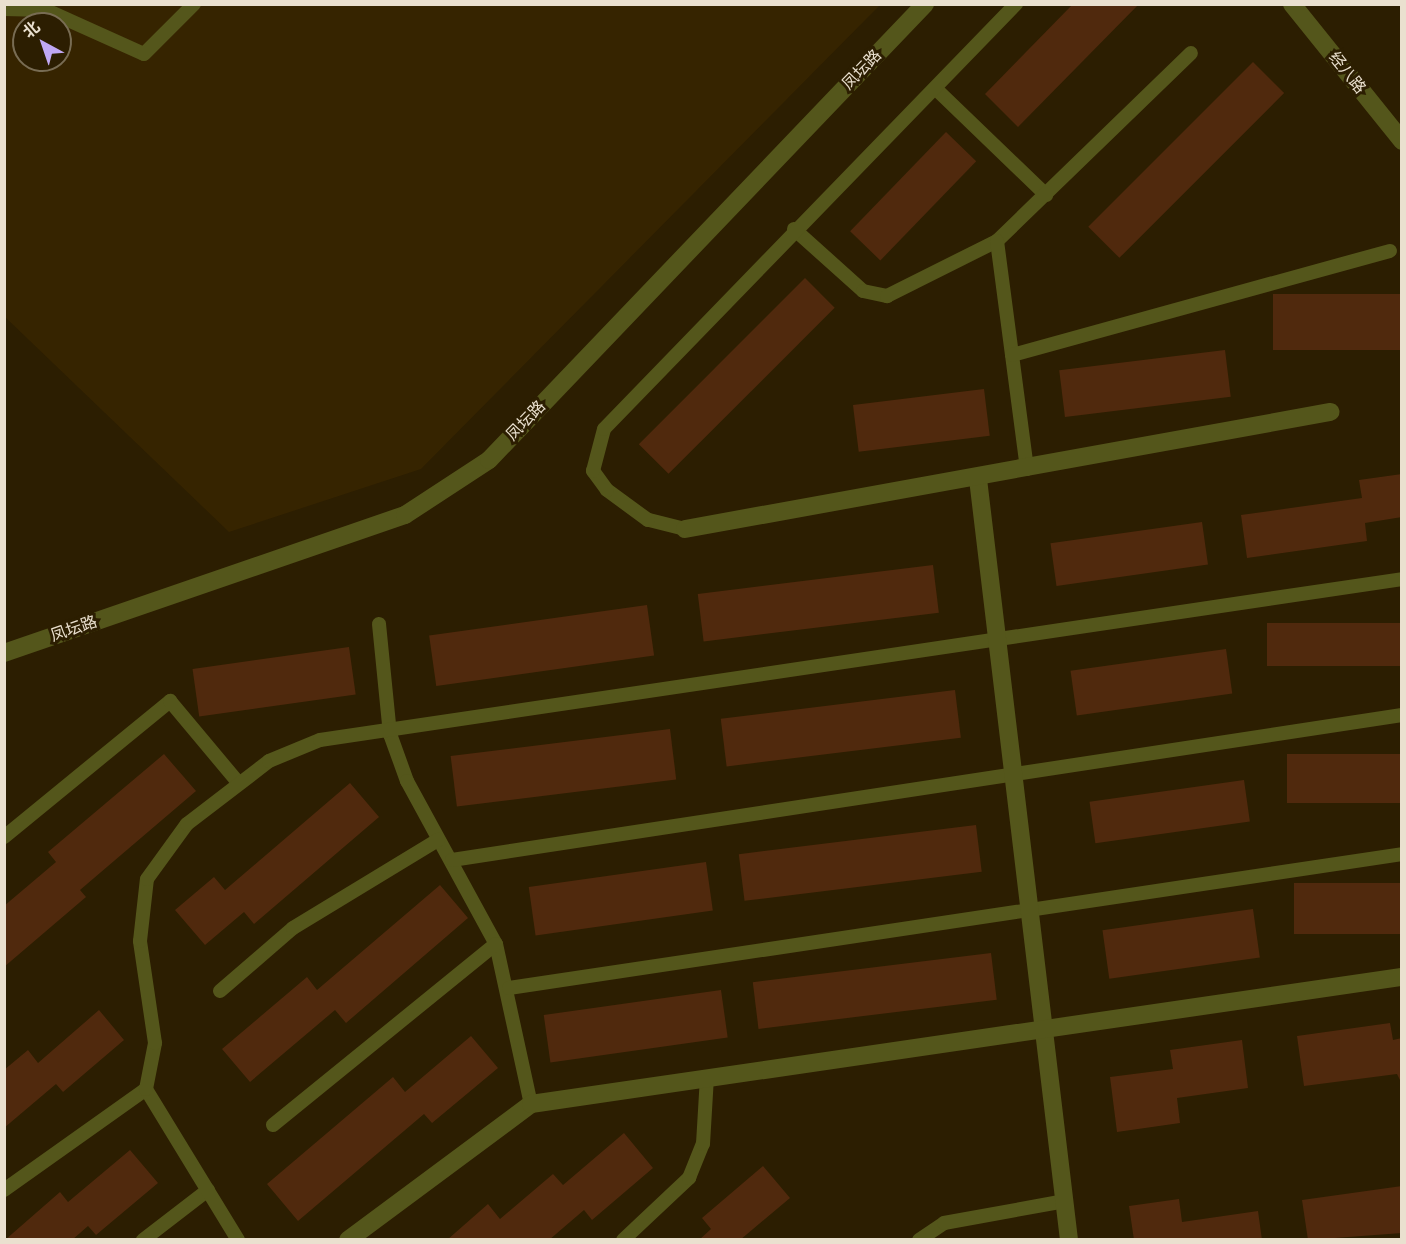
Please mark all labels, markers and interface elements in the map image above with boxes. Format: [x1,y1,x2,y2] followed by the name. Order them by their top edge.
[12,12,72,72] north arrow
[19,17,44,42] text: 北
[838,46,886,94] street label: 凤坛路
[1324,48,1370,98] street label: 经八路
[502,397,550,445] street label: 凤坛路
[48,612,100,646] street label: 凤坛路

